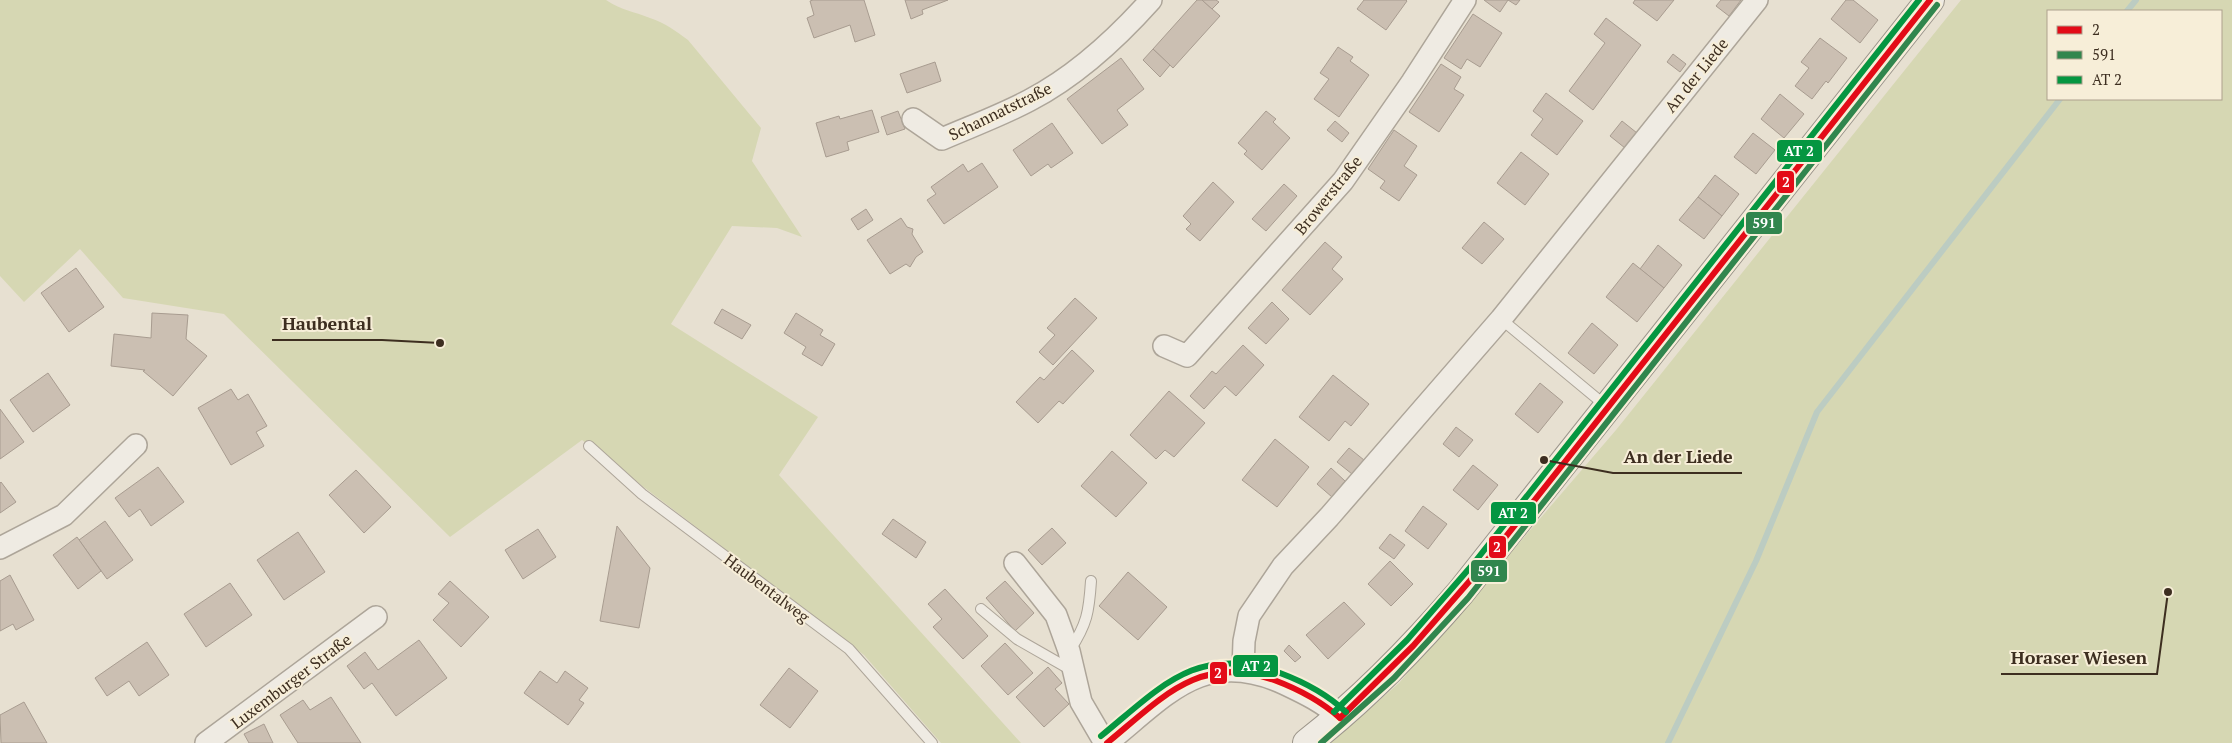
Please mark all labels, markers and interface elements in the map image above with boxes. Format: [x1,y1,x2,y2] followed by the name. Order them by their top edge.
[2047,10,2222,100] legend
[2092,19,2100,39] text: 2
[1659,33,1733,117] street label: An der Liede
[2092,44,2116,64] text: 591
[2092,69,2122,89] text: AT 2
[945,77,1055,145] street label: Schannatstraße
[1776,139,1823,163] line badge: AT 2
[1784,141,1814,160] text: AT 2
[1289,151,1367,239] street label: Browerstraße
[1776,170,1795,194] line badge: 2
[1782,172,1790,191] text: 2
[1745,211,1783,235] line badge: 591
[1752,213,1776,232] text: 591
[272,307,382,340] callout: Haubental
[282,311,372,335] text: Haubental
[1613,440,1742,473] callout: An der Liede
[1623,444,1733,468] text: An der Liede
[1490,501,1537,525] line badge: AT 2
[1498,503,1528,522] text: AT 2
[1488,535,1507,559] line badge: 2
[1493,537,1501,556] text: 2
[720,549,815,628] street label: Haubentalweg
[1470,559,1508,583] line badge: 591
[1477,561,1501,580] text: 591
[226,628,356,734] street label: Luxemburger Straße
[2001,641,2157,674] callout: Horaser Wiesen
[2011,645,2148,669] text: Horaser Wiesen
[1232,654,1279,678] line badge: AT 2
[1241,656,1271,675] text: AT 2
[1209,661,1228,685] line badge: 2
[1214,663,1222,682] text: 2

